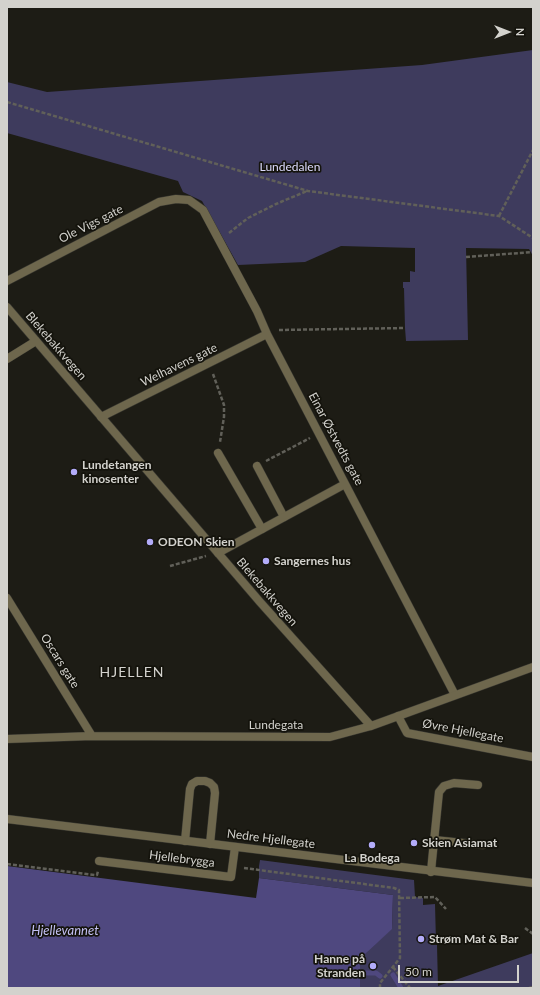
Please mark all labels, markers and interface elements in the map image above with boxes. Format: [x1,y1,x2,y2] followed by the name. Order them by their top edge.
[488,12,528,52] north arrow
[514,28,527,36] text: N
[260,160,320,174] park label: Lundedalen
[57,202,125,246] street label: Ole Vigs gate
[23,309,89,383] street label: Blekebakkvegen
[138,340,220,390] street label: Welhavens gate
[305,390,367,488] street label: Einar Østvedts gate
[82,458,151,486] place label: Lundetangen kinosenter
[69,467,79,477] marker: Lundetangen kinosenter
[158,535,235,549] place label: ODEON Skien
[145,537,155,547] marker: ODEON Skien
[274,554,351,568] place label: Sangernes hus
[234,555,300,629] street label: Blekebakkvegen
[261,556,271,566] marker: Sangernes hus
[38,631,82,691] street label: Oscars gate
[100,664,164,680] district label: HJELLEN
[421,716,505,746] street label: Øvre Hjellegate
[249,718,303,732] street label: Lundegata
[226,826,316,852] street label: Nedre Hjellegate
[422,836,497,850] place label: Skien Asiamat
[409,838,419,848] marker: Skien Asiamat
[367,840,377,850] marker: La Bodega
[148,848,216,870] street label: Hjellebrygga
[344,851,400,865] place label: La Bodega
[31,923,99,939] water label: Hjellevannet
[429,932,518,946] place label: Strøm Mat & Bar
[416,934,426,944] marker: Strøm Mat & Bar
[314,952,365,980] place label: Hanne på Stranden
[400,957,521,983] scale bar
[368,961,378,971] marker: Hanne på Stranden
[405,964,432,979] text: 50 m

